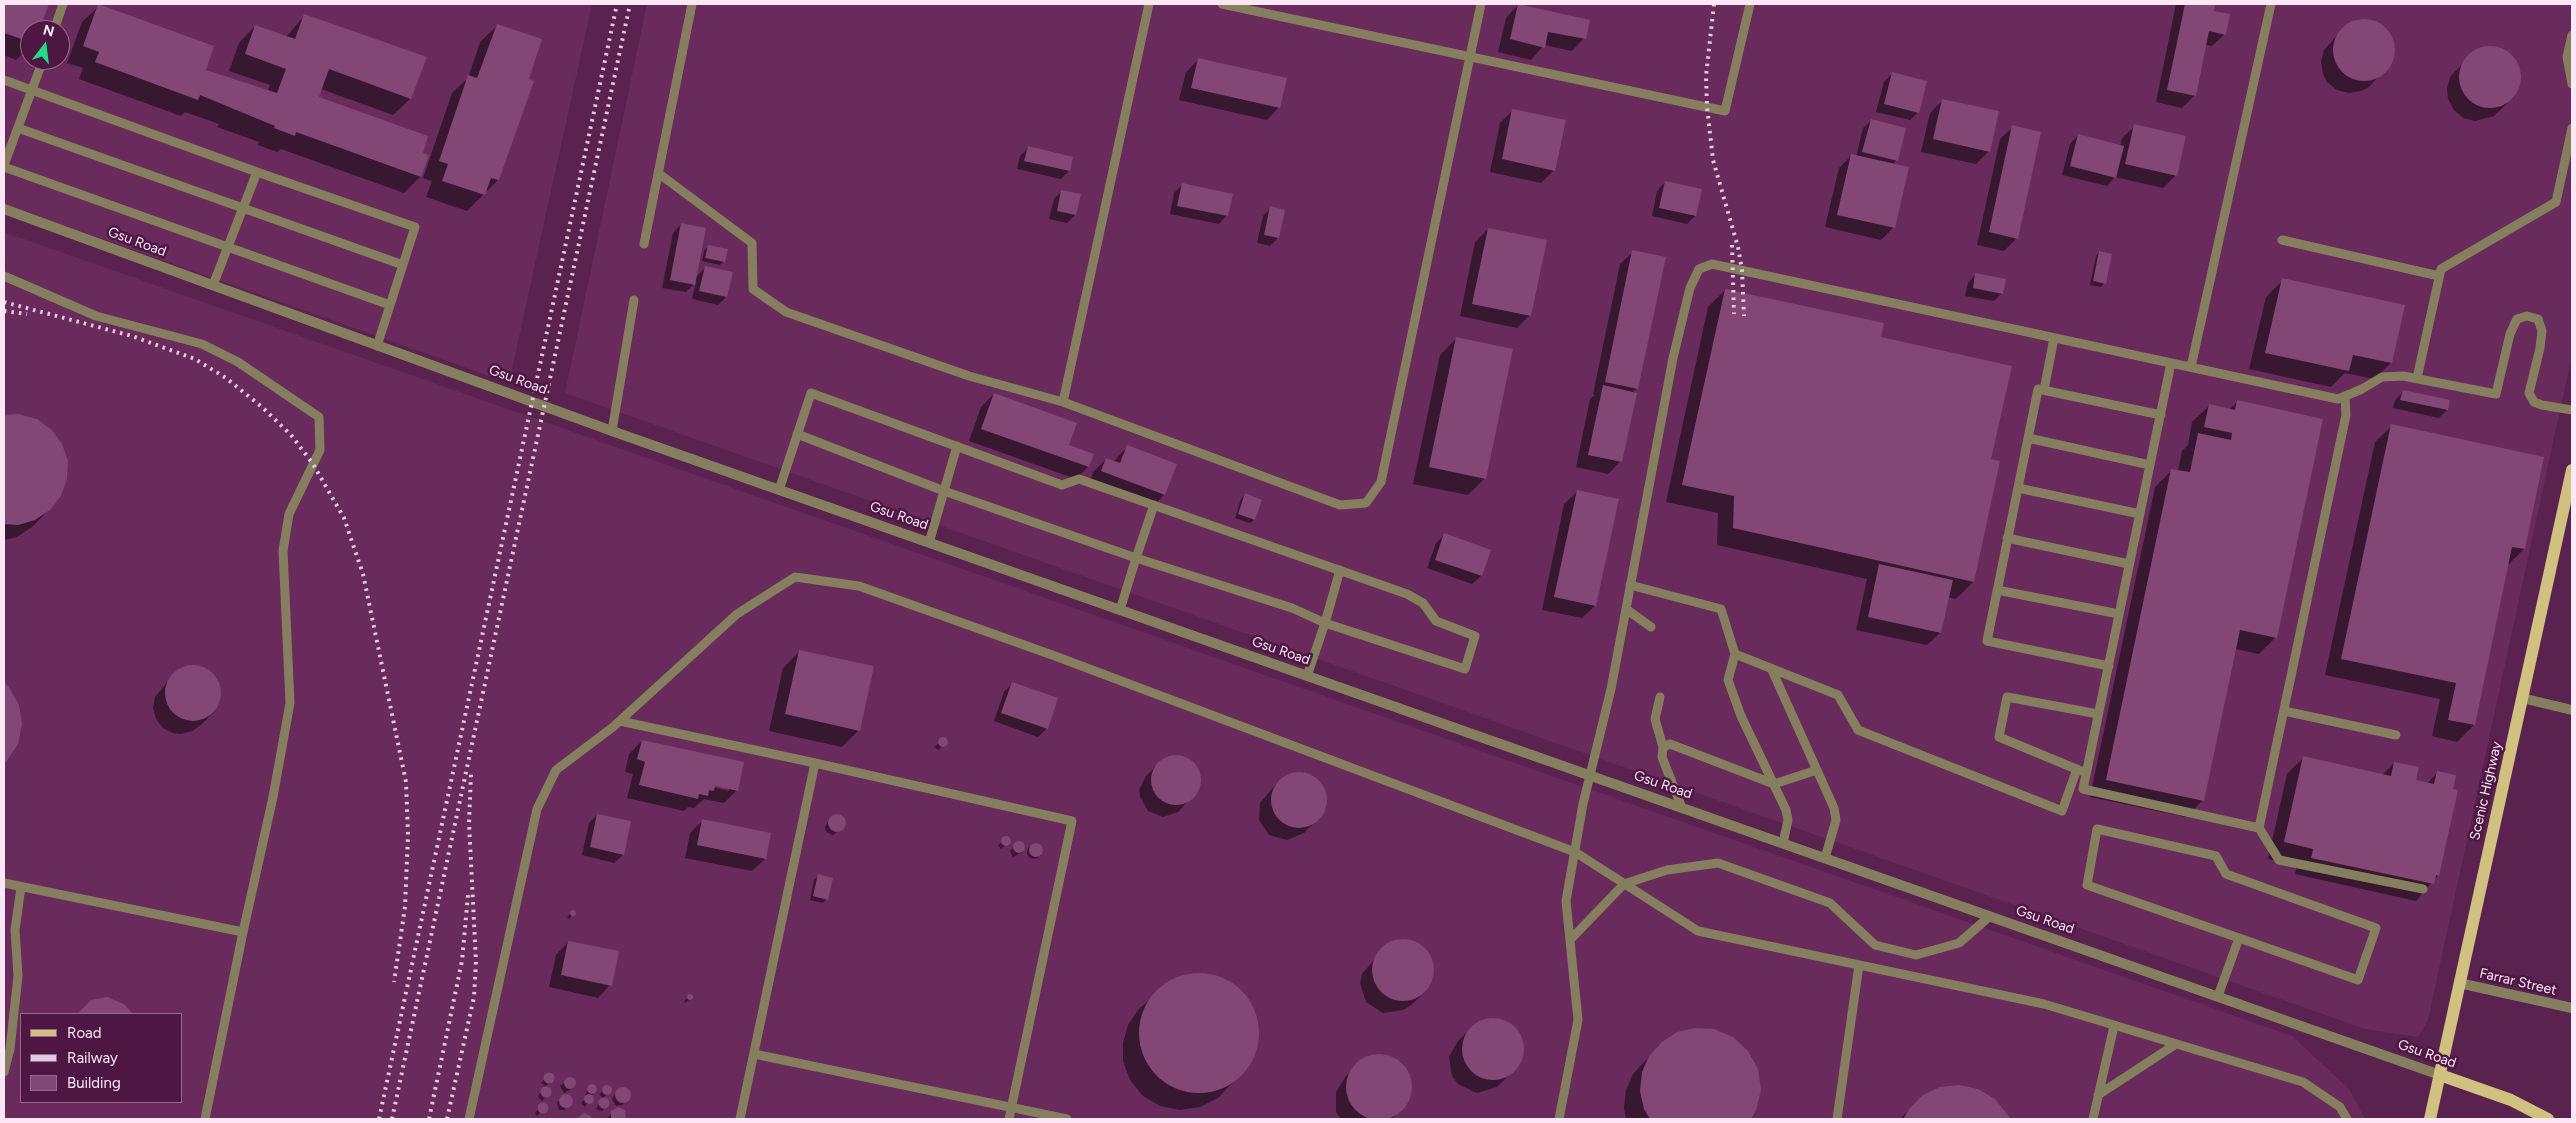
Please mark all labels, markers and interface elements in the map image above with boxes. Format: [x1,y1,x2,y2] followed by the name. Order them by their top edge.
[20,20,70,70] north arrow
[41,21,56,41] text: N
[106,224,168,260] street label: Gsu Road
[487,362,549,398] street label: Gsu Road
[868,498,930,534] street label: Gsu Road
[1250,633,1312,669] street label: Gsu Road
[2466,740,2506,842] street label: Scenic Highway
[1632,767,1694,803] street label: Gsu Road
[2014,902,2076,938] street label: Gsu Road
[2478,965,2558,999] street label: Farrar Street
[20,1013,182,1103] legend
[67,1024,102,1042] text: Road
[2396,1036,2458,1072] street label: Gsu Road
[67,1049,118,1067] text: Railway
[67,1074,121,1092] text: Building

